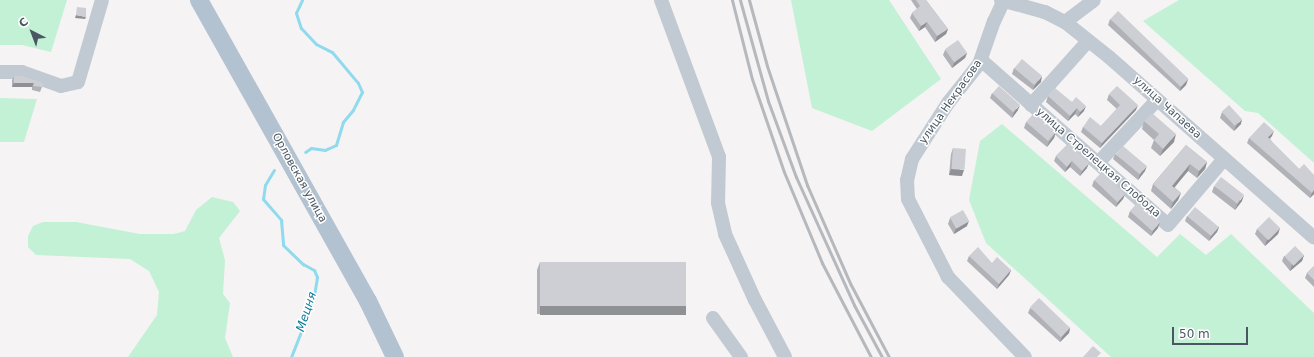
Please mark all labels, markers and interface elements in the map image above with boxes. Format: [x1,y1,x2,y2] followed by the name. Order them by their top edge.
[12,12,52,52] north arrow
[16,15,31,30] text: С
[917,57,985,147] street label: улица Некрасова
[1130,74,1204,142] street label: улица Чапаева
[1033,105,1163,221] street label: улица Стрелецкая Слобода
[269,131,329,225] street label: Орловская улица
[294,290,320,334] water label: Мецня
[1174,319,1250,345] scale bar
[1179,327,1210,341] text: 50 m

